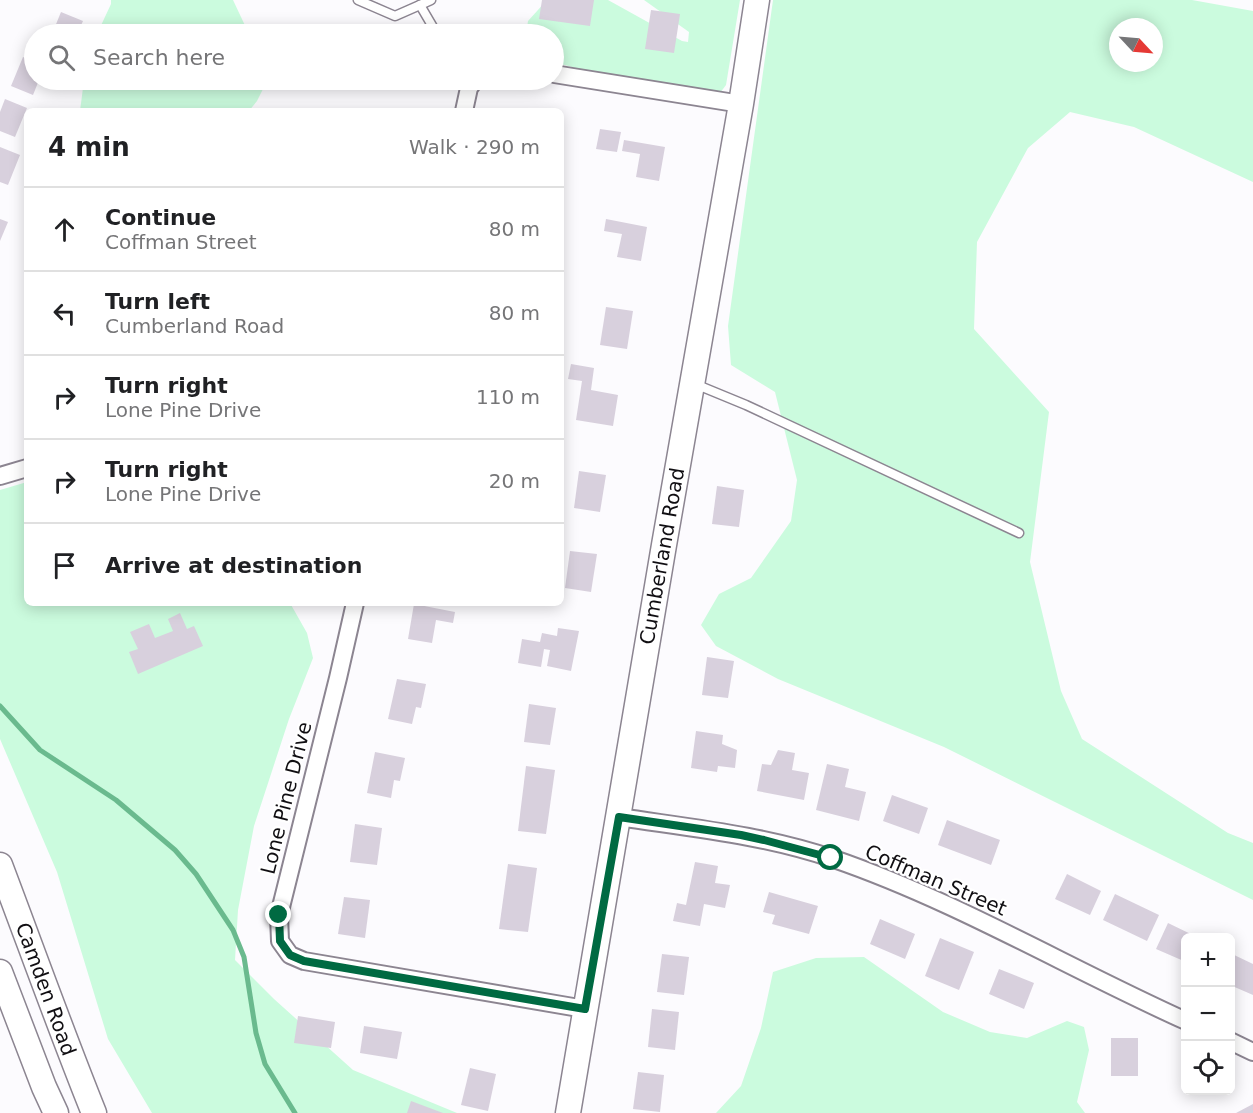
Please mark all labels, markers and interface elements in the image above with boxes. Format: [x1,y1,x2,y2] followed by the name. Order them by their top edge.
[1109,18,1163,72] north arrow
[24,24,564,90] search box
[45,41,78,74] icon: search
[93,45,225,70] text: Search here
[48,132,130,162] text: 4 min
[409,135,540,159] text: Walk · 290 m
[105,205,216,230] text: Continue
[48,213,81,246] icon: ahead
[489,217,540,241] text: 80 m
[105,230,257,254] text: Coffman Street
[105,289,210,314] text: Turn left
[48,297,81,330] icon: left
[489,301,540,325] text: 80 m
[105,314,284,338] text: Cumberland Road
[105,373,228,398] text: Turn right
[48,381,81,414] icon: right
[476,385,540,409] text: 110 m
[105,398,261,422] text: Lone Pine Drive
[105,457,228,482] text: Turn right
[48,465,81,498] icon: right
[635,466,689,646] street label: Cumberland Road
[489,469,540,493] text: 20 m
[105,482,261,506] text: Lone Pine Drive
[48,549,81,582] icon: arrive
[105,553,362,578] text: Arrive at destination
[255,719,317,877] street label: Lone Pine Drive
[862,839,1011,921] street label: Coffman Street
[817,844,843,870] route start
[265,901,291,927] route end
[11,919,81,1059] street label: Camden Road
[1181,933,1235,1095] map controls
[1181,933,1235,987] button: +
[1181,987,1235,1041] button: −
[1181,1041,1235,1095] button: locate

